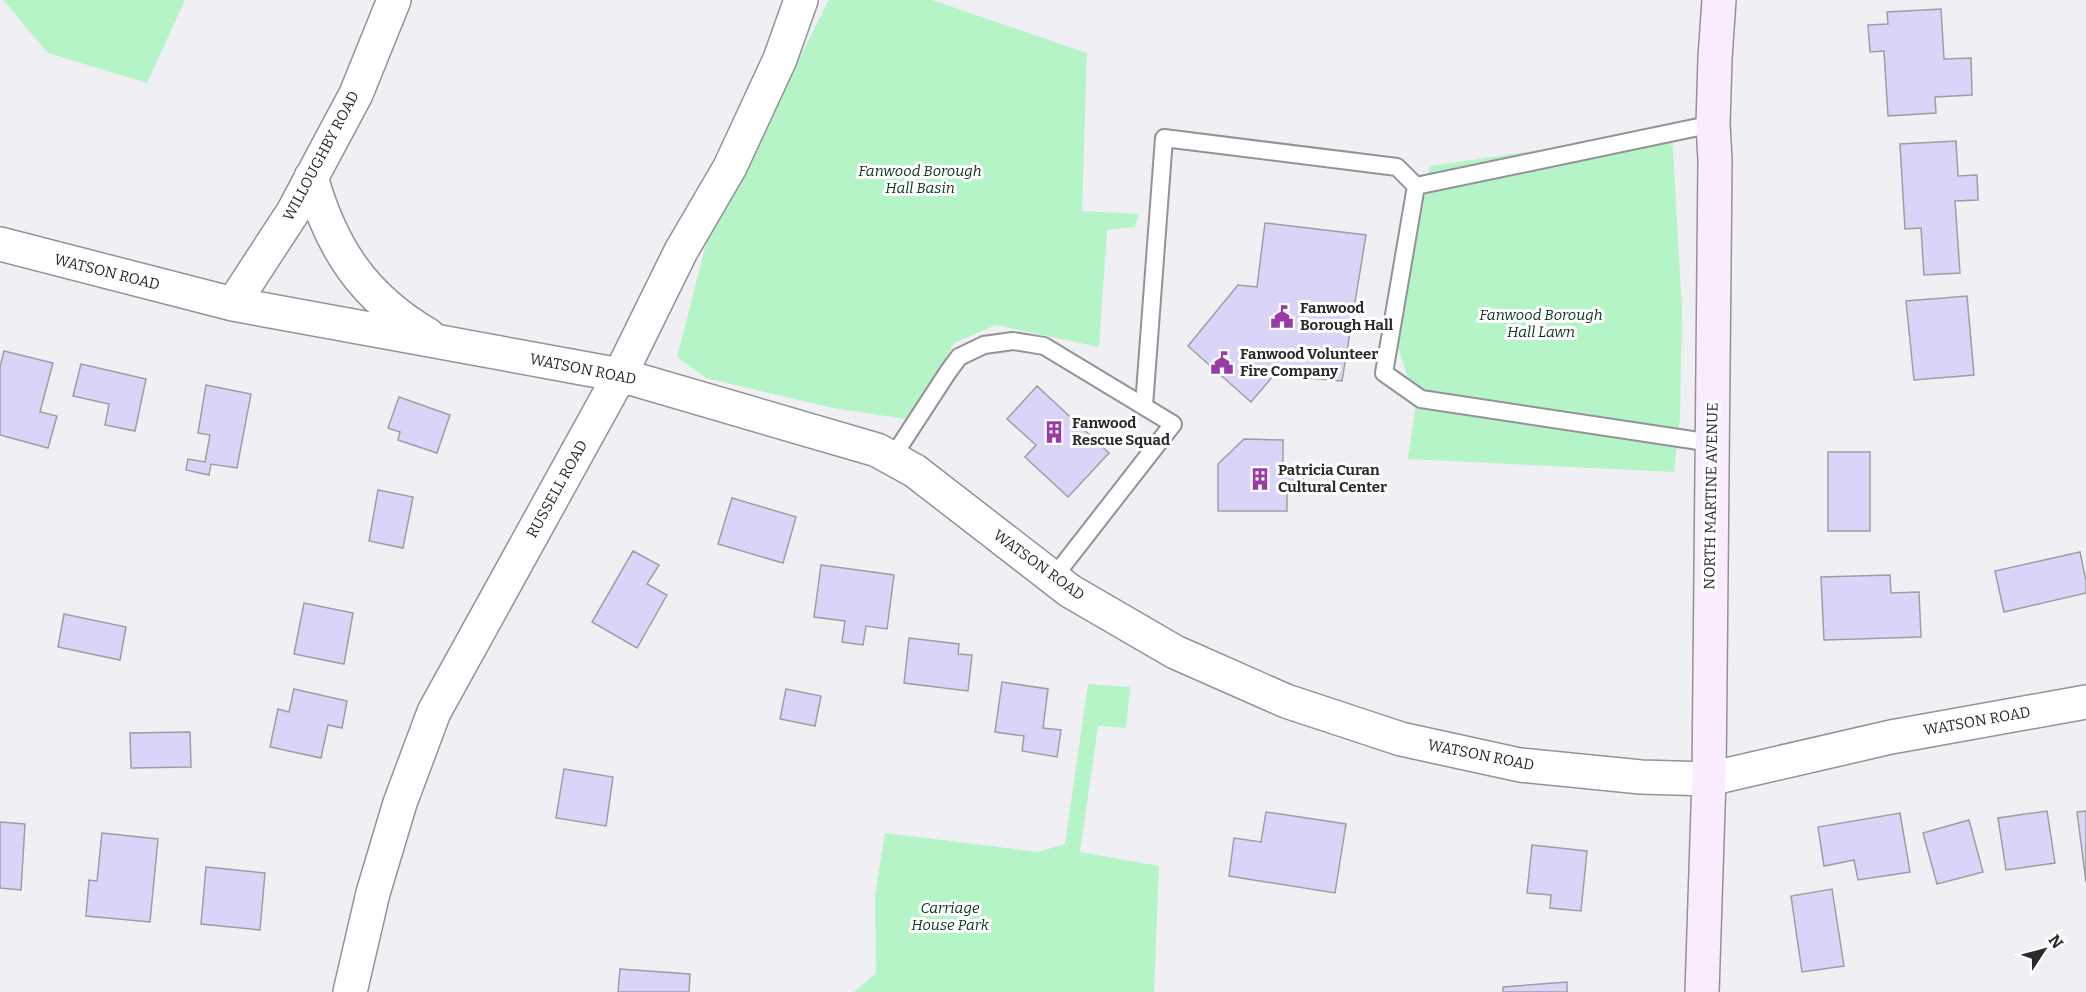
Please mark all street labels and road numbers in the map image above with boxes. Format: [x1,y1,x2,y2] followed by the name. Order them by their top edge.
[279,88,363,224] street label: WILLOUGHBY ROAD
[52,250,162,294] street label: WATSON ROAD
[528,350,638,388] street label: WATSON ROAD
[1700,402,1722,590] street label: NORTH MARTINE AVENUE
[523,437,591,541] street label: RUSSELL ROAD
[990,526,1088,604] street label: WATSON ROAD
[1922,703,2032,739] street label: WATSON ROAD
[1426,736,1536,774] street label: WATSON ROAD

